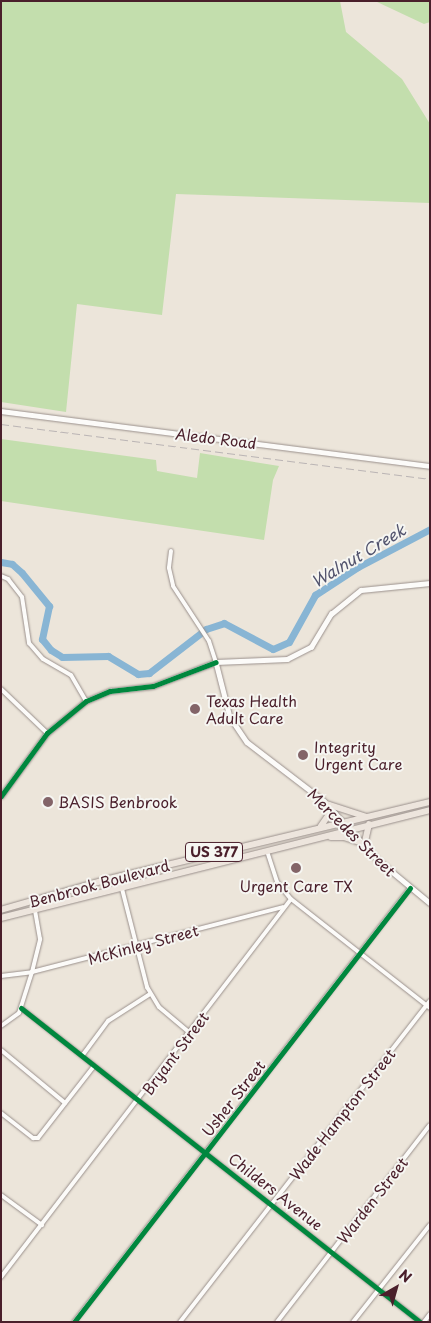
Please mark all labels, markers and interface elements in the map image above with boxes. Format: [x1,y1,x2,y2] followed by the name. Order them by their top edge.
[175,424,257,452] street label: Aledo Road
[307,519,409,591] water label: Walnut Creek
[206,691,299,726] place label: Texas Health Adult Care
[188,702,202,716] marker: Texas Health Adult Care
[314,737,403,772] place label: Integrity Urgent Care
[296,748,310,762] marker: Integrity Urgent Care
[304,784,400,880] street label: Mercedes Street
[58,793,179,811] place label: BASIS Benbrook
[42,796,54,808] marker: BASIS Benbrook
[184,840,244,864] road number: US 377
[26,855,172,911] street label: Benbrook Boulevard
[289,861,303,875] marker: Urgent Care TX
[239,877,353,895] place label: Urgent Care TX
[85,920,201,968] street label: McKinley Street
[138,1008,212,1098] street label: Bryant Street
[285,1045,399,1183] street label: Wade Hampton Street
[198,1056,268,1140] street label: Usher Street
[225,1149,327,1233] street label: Childers Avenue
[333,1153,411,1247] street label: Warden Street
[371,1263,421,1313] north arrow
[395,1264,416,1287] text: N

